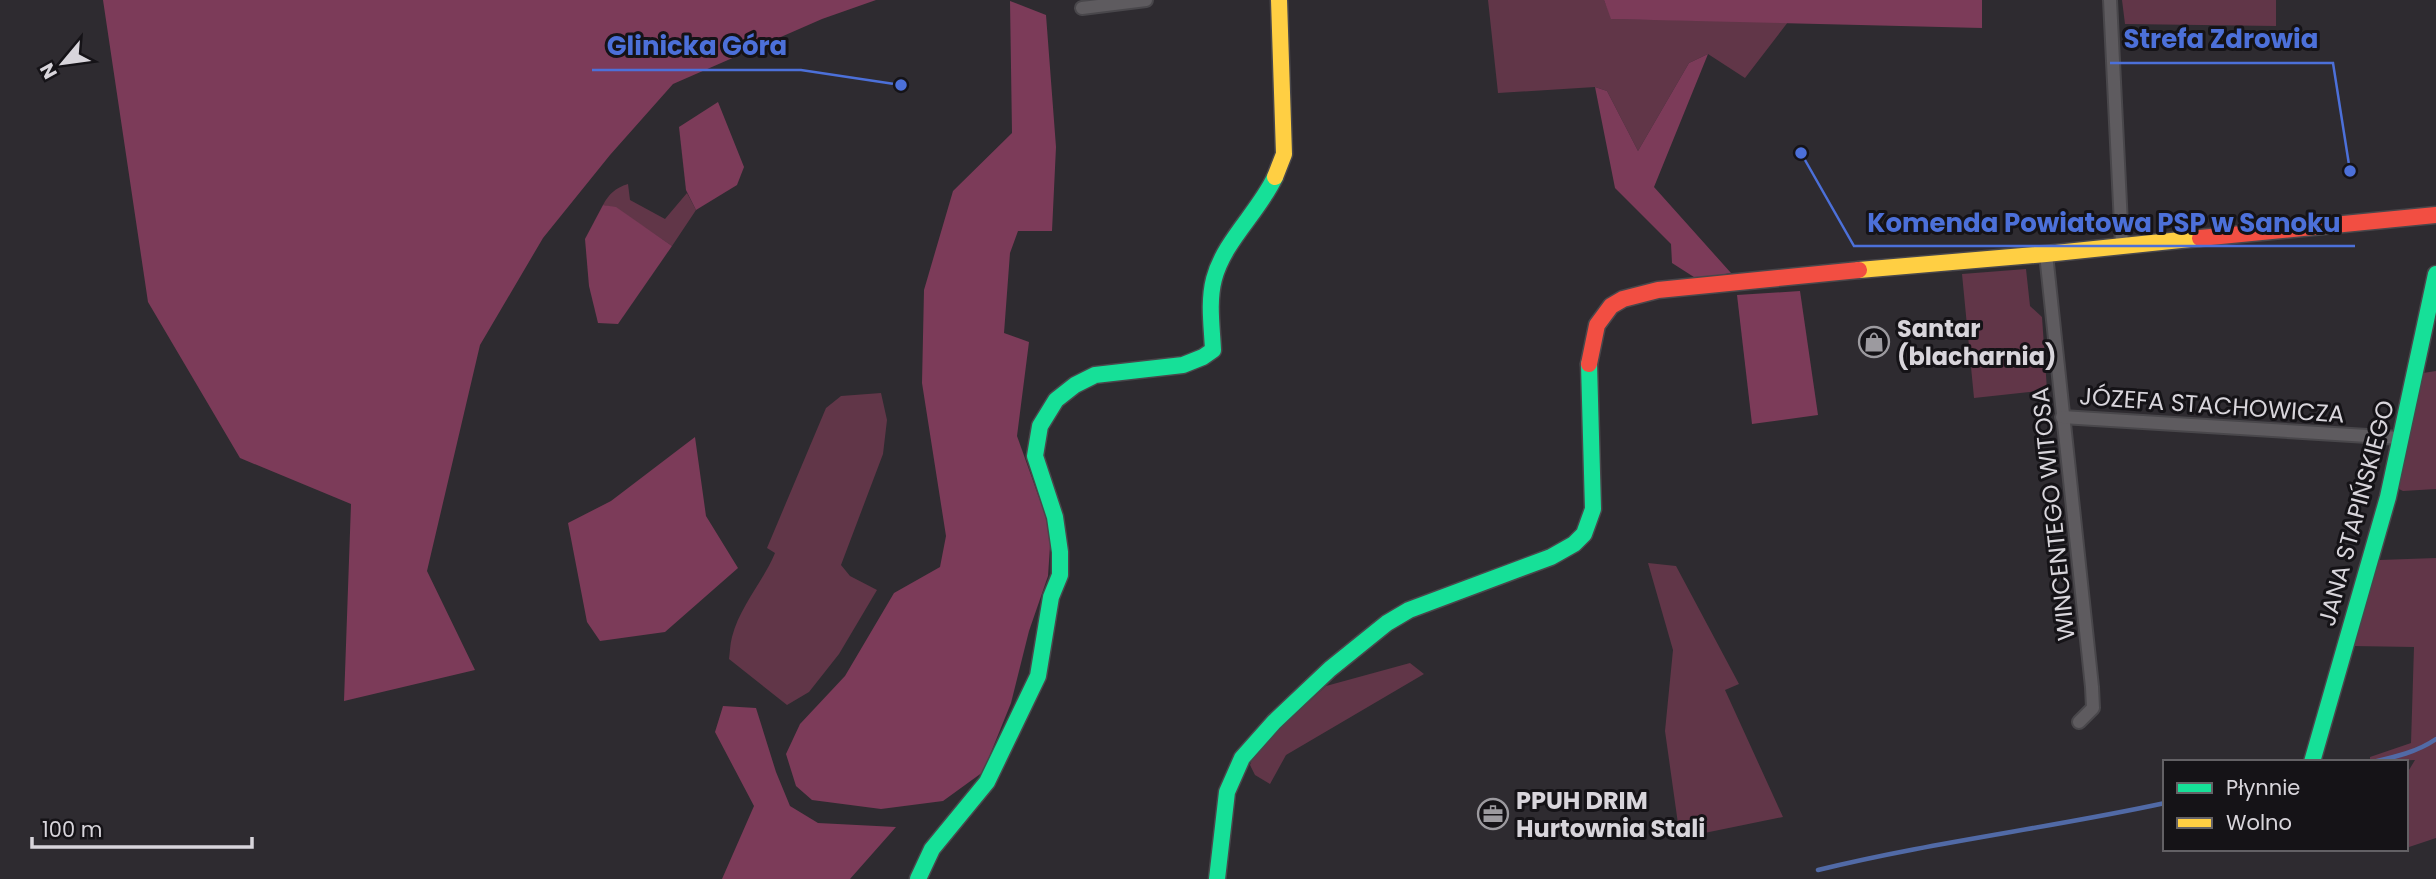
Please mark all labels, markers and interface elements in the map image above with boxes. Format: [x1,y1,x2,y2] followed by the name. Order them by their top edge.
[2110,16,2333,63] callout: Strefa Zdrowia
[2124,21,2318,57] text: Strefa Zdrowia
[592,23,801,70] callout: Glinicka Góra
[28,28,98,98] north arrow
[607,28,787,64] text: Glinicka Góra
[33,58,64,84] text: N
[1854,199,2355,246] callout: Komenda Powiatowa PSP w Sanoku
[1867,205,2341,241] text: Komenda Powiatowa PSP w Sanoku
[1897,312,2056,373] place label: Santar (blacharnia)
[1857,325,1891,359] shop icon: Santar (blacharnia)
[2078,379,2346,431] street label: JÓZEFA STACHOWICZA
[2023,386,2083,642] street label: WINCENTEGO WITOSA
[2310,396,2402,630] street label: JANA STAPIŃSKIEGO
[2163,760,2408,851] legend
[2226,773,2300,802] text: Płynnie
[1516,784,1705,845] place label: PPUH DRIM Hurtownia Stali
[1476,797,1510,831] office icon: PPUH DRIM Hurtownia Stali
[32,806,252,850] scale bar
[2226,808,2292,837] text: Wolno
[42,815,102,844] text: 100 m

